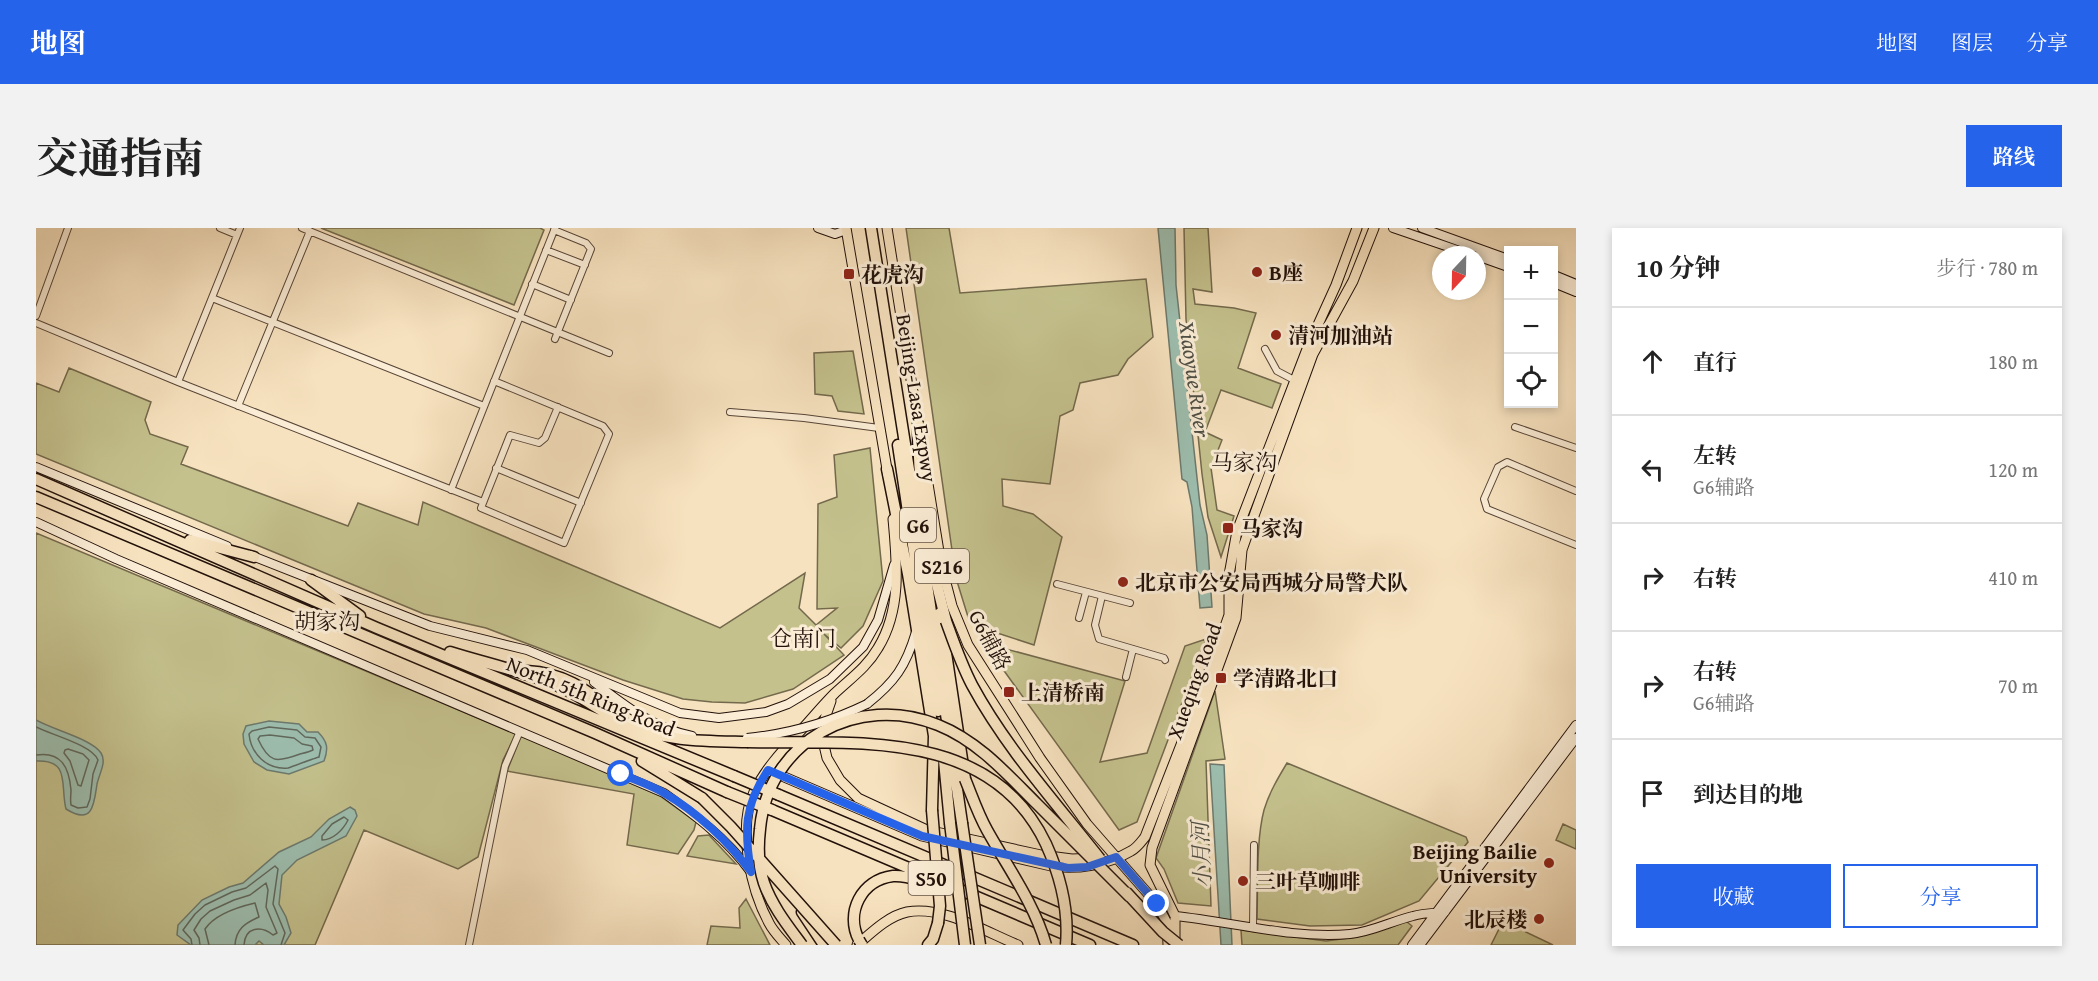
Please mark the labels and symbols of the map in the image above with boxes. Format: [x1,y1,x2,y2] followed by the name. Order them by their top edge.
[1432,246,1486,300] north arrow
[1269,257,1303,288] place label: B座
[861,259,924,290] place label: 花虎沟
[1250,265,1264,279] marker: B座
[842,267,856,281] marker: 花虎沟
[888,312,946,485] street label: Beijing-Lasa Expwy
[1171,318,1219,440] water label: Xiaoyue River
[1288,320,1393,351] place label: 清河加油站
[1269,328,1283,342] marker: 清河加油站
[1211,446,1277,478] district label: 马家沟
[900,508,936,542] road number: G6
[1240,513,1303,544] place label: 马家沟
[1221,521,1235,535] marker: 马家沟
[915,549,969,583] road number: S216
[1135,567,1408,598] place label: 北京市公安局西城分局警犬队
[1116,575,1130,589] marker: 北京市公安局西城分局警犬队
[961,604,1019,676] street label: G6辅路
[294,605,360,637] district label: 胡家沟
[1159,618,1230,744] street label: Xueqing Road
[770,622,836,654] district label: 仓南门
[502,648,681,744] street label: North 5th Ring Road
[1233,663,1338,694] place label: 学清路北口
[1214,671,1228,685] marker: 学清路北口
[1021,677,1105,708] place label: 上清桥南
[1002,685,1016,699] marker: 上清桥南
[607,760,633,786] route start
[1183,817,1219,889] water label: 小月河
[1413,836,1537,891] place label: Beijing Bailie University
[1542,856,1556,870] marker: Beijing Bailie University
[908,861,954,895] road number: S50
[1255,866,1360,897] place label: 三叶草咖啡
[1236,874,1250,888] marker: 三叶草咖啡
[1143,890,1169,916] route end
[1464,904,1527,935] place label: 北辰楼
[1532,912,1546,926] marker: 北辰楼

